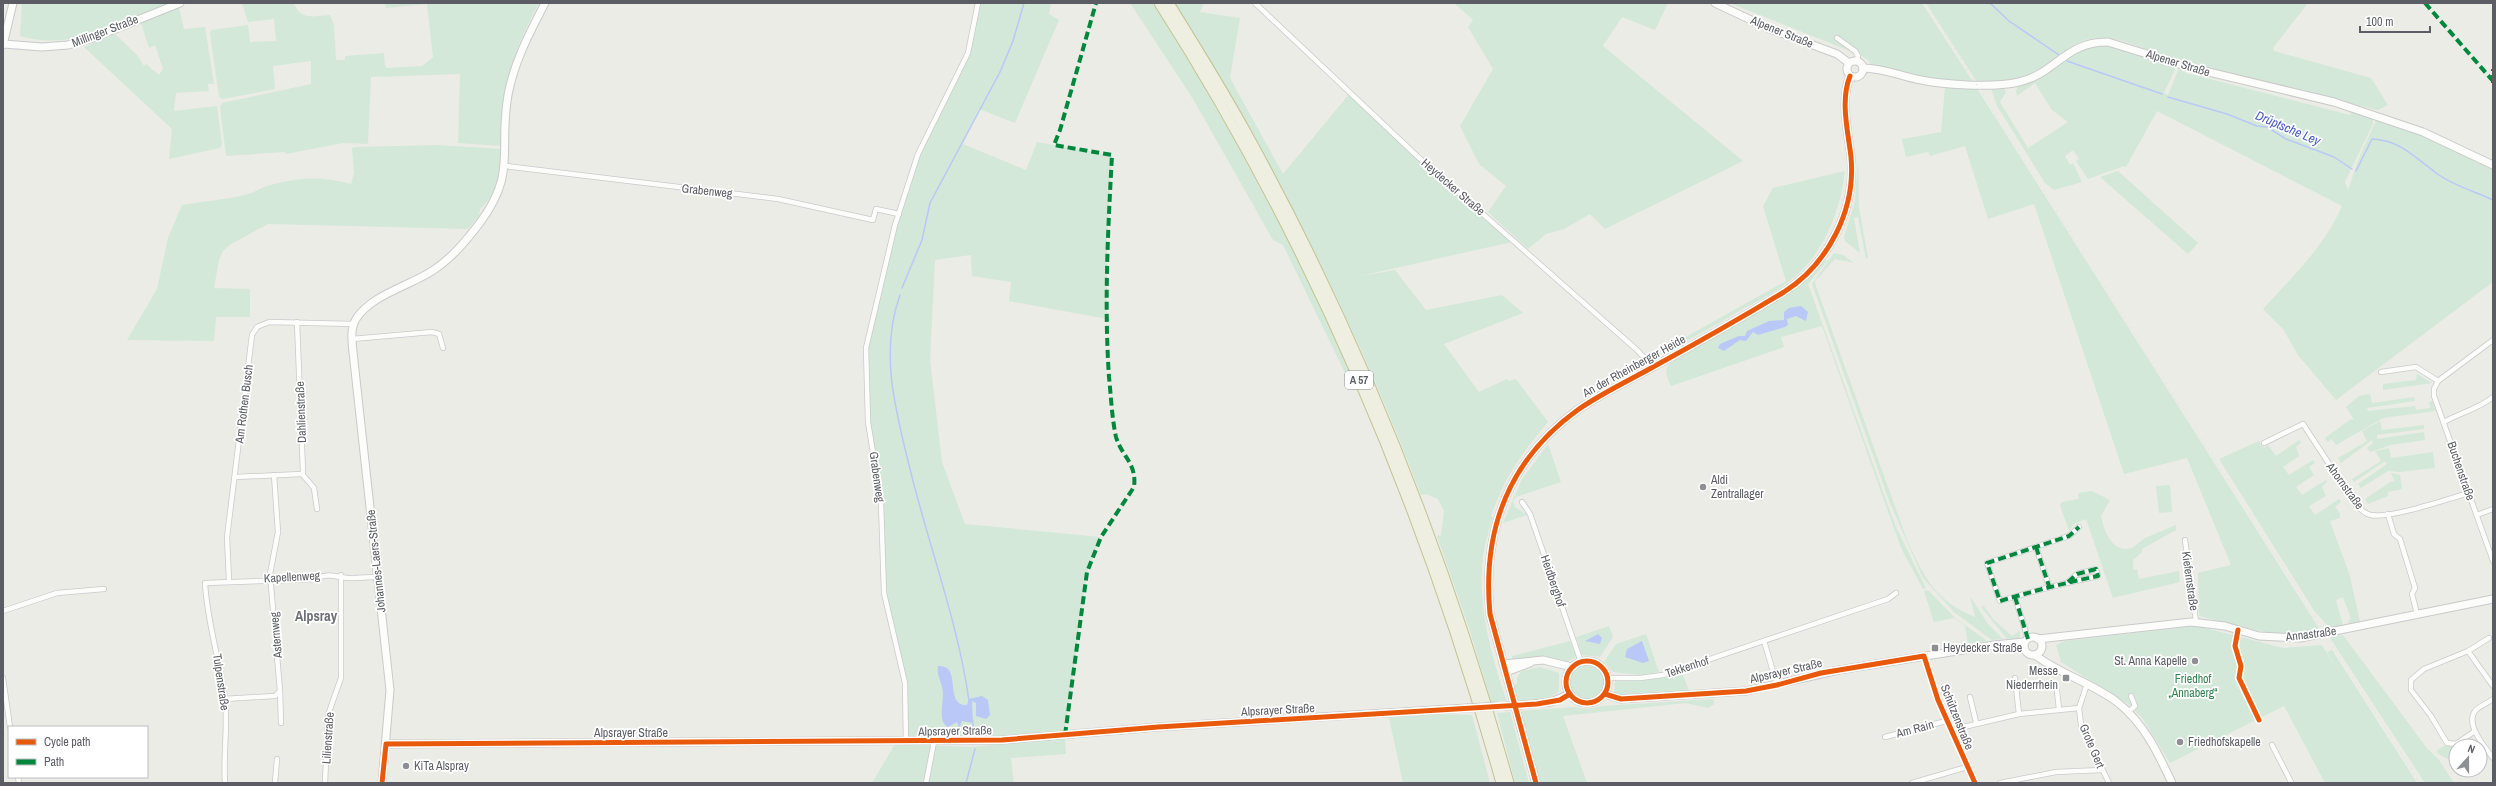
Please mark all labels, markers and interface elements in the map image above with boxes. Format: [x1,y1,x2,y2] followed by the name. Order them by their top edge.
[2360,8,2430,34] scale bar
[69,11,141,51] street label: Millinger Straße
[1747,12,1816,52] street label: Alpener Straße
[2366,14,2393,30] text: 100 m
[2143,45,2212,80] street label: Alpener Straße
[2253,107,2324,150] water label: Drüptsche Ley
[1418,155,1488,219] street label: Heydecker Straße
[681,180,734,202] street label: Grabenweg
[1579,331,1688,401] street label: An der Rheinberger Heide
[231,364,257,445] street label: Am Rothen Busch
[1345,371,1373,389] road number: A 57
[292,381,310,443] street label: Dahlienstraße
[2443,439,2479,503] street label: Buchenstraße
[866,451,889,504] street label: Grabenweg
[2322,459,2367,513] street label: Ahornstraße
[1710,472,1764,502] place label: Aldi Zentrallager
[1698,482,1708,492] marker: Aldi Zentrallager
[363,509,389,613] street label: Johannes-Laers-Straße
[2178,550,2202,612] street label: Kiefernstraße
[1537,553,1569,609] street label: Heidberghof
[263,568,321,586] street label: Kapellenweg
[295,607,338,625] district label: Alpsray
[266,611,286,660] street label: Asternweg
[2284,623,2337,645] street label: Annastraße
[1943,640,2022,656] place label: Heydecker Straße
[1930,643,1940,653] marker: Heydecker Straße
[1663,652,1711,682] street label: Tekkenhof
[209,653,233,711] street label: Tulpenstraße
[2114,653,2187,669] place label: St. Anna Kapelle
[1747,655,1824,687] street label: Alpsrayer Straße
[2190,656,2200,666] marker: St. Anna Kapelle
[2006,663,2058,693] place label: Messe Niederrhein
[2168,671,2218,701] park label: Friedhof „Annaberg“
[2061,673,2071,683] marker: Messe Niederrhein
[1937,682,1977,752] street label: Schützenstraße
[1240,700,1315,720] street label: Alpsrayer Straße
[318,712,338,764] street label: Lilienstraße
[1893,716,1936,742] street label: Am Rain
[2076,721,2109,771] street label: Grote Gert
[917,722,992,740] street label: Alpsrayer Straße
[593,725,668,741] street label: Alpsrayer Straße
[8,726,148,778] legend
[44,734,91,750] text: Cycle path
[2188,734,2261,750] place label: Friedhofskapelle
[2175,737,2185,747] marker: Friedhofskapelle
[2448,738,2488,778] north arrow
[2466,741,2477,756] text: N
[44,754,64,770] text: Path
[414,758,469,774] place label: KiTa Alspray
[401,761,411,771] marker: KiTa Alspray

